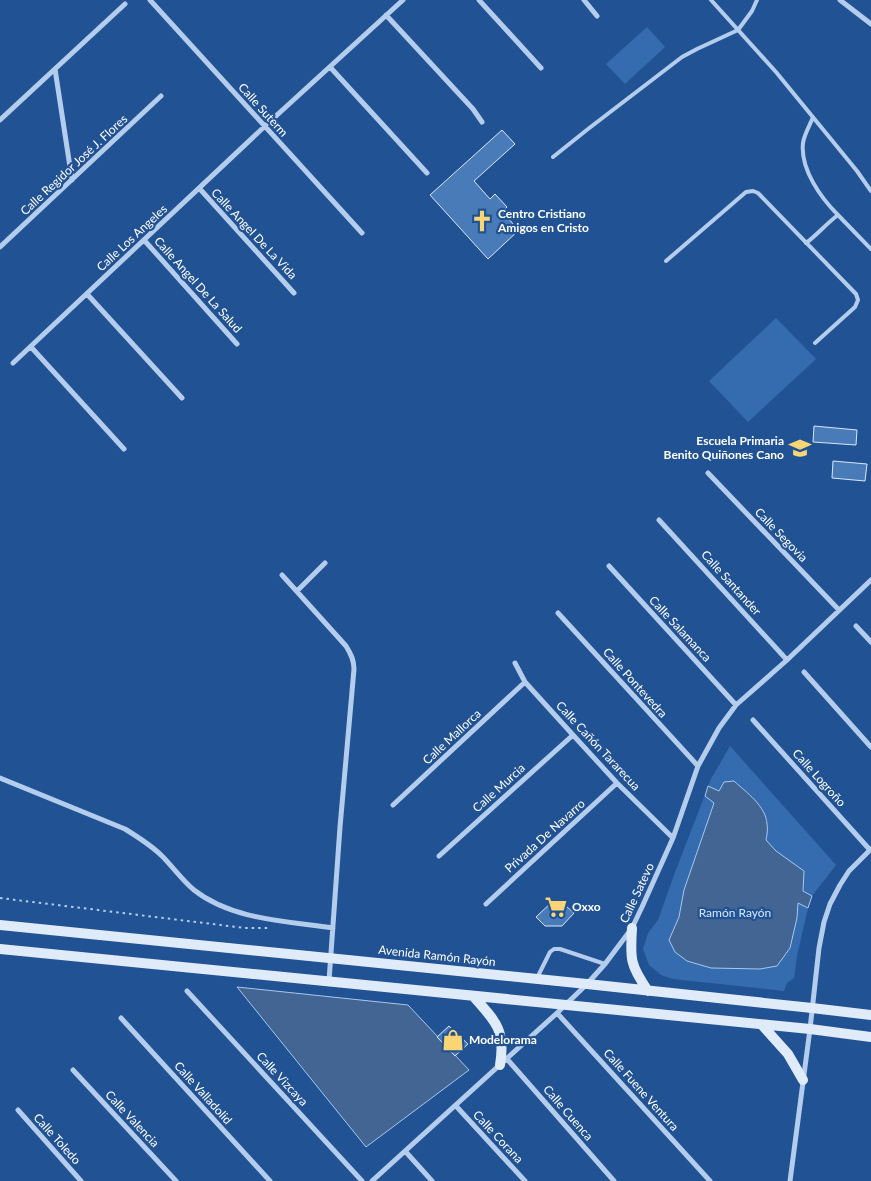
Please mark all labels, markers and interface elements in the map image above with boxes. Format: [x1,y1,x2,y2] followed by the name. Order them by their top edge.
[235,80,291,140] street label: Calle Suterm
[17,111,130,218] street label: Calle Regidor José J. Flores
[208,185,300,282] street label: Calle Angel De La Vida
[93,201,170,274] street label: Calle Los Angeles
[497,206,589,235] place label: Centro Cristiano Amigos en Cristo
[469,208,495,234] church icon: Centro Cristiano Amigos en Cristo
[151,234,245,336] street label: Calle Angel De La Salud
[664,433,784,462] place label: Escuela Primaria Benito Quiñones Cano
[787,435,813,461] school or university icon: Escuela Primaria Benito Quiñones Cano
[752,504,811,565] street label: Calle Segovia
[698,547,765,619] street label: Calle Santander
[646,593,715,665] street label: Calle Salamanca
[600,645,671,721] street label: Calle Pontevedra
[553,698,644,793] street label: Calle Cañón Tararecua
[419,706,484,767] street label: Calle Mallorca
[790,746,849,810] street label: Calle Logroño
[469,760,528,815] street label: Calle Murcia
[501,796,588,876] street label: Privada De Navarro
[616,860,657,925] street label: Calle Satevo
[543,894,569,920] supermarket icon: Oxxo
[572,899,601,914] place label: Oxxo
[699,905,771,920] park label: Ramón Rayón
[378,942,496,969] street label: Avenida Ramón Rayón
[440,1027,466,1053] shop icon: Modelorama
[469,1032,537,1047] place label: Modelorama
[601,1045,682,1134] street label: Calle Fuene Ventura
[254,1048,311,1109] street label: Calle Vizcaya
[171,1058,236,1127] street label: Calle Valladolid
[540,1082,596,1143] street label: Calle Cuenca
[102,1087,163,1150] street label: Calle Valencia
[470,1107,527,1166] street label: Calle Corana
[30,1110,84,1168] street label: Calle Toledo

